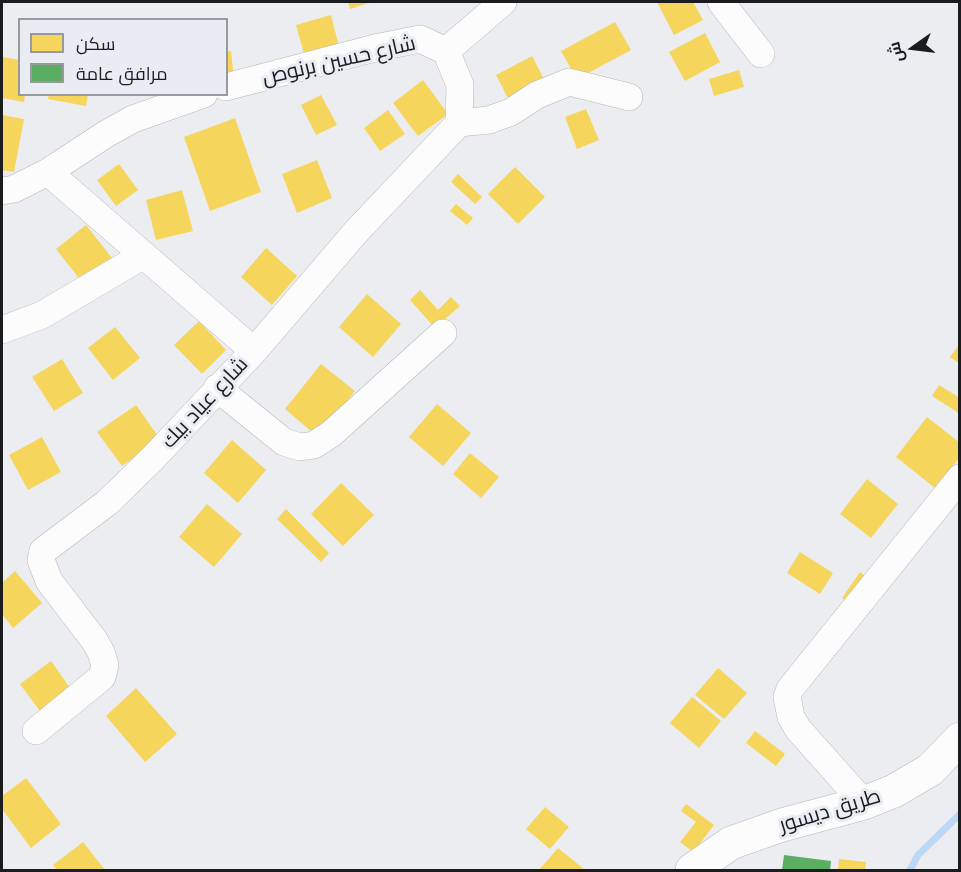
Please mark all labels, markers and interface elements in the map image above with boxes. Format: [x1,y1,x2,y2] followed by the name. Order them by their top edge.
[18,18,228,96] legend
[883,18,943,78] north arrow
[76,31,115,55] text: سكن
[260,31,418,91] street label: شارع حسين برنوص
[882,40,909,65] text: ش
[76,61,167,85] text: مرافق عامة
[156,352,254,454] street label: شارع عياد بيك
[776,784,884,838] street label: طريق ديسور

